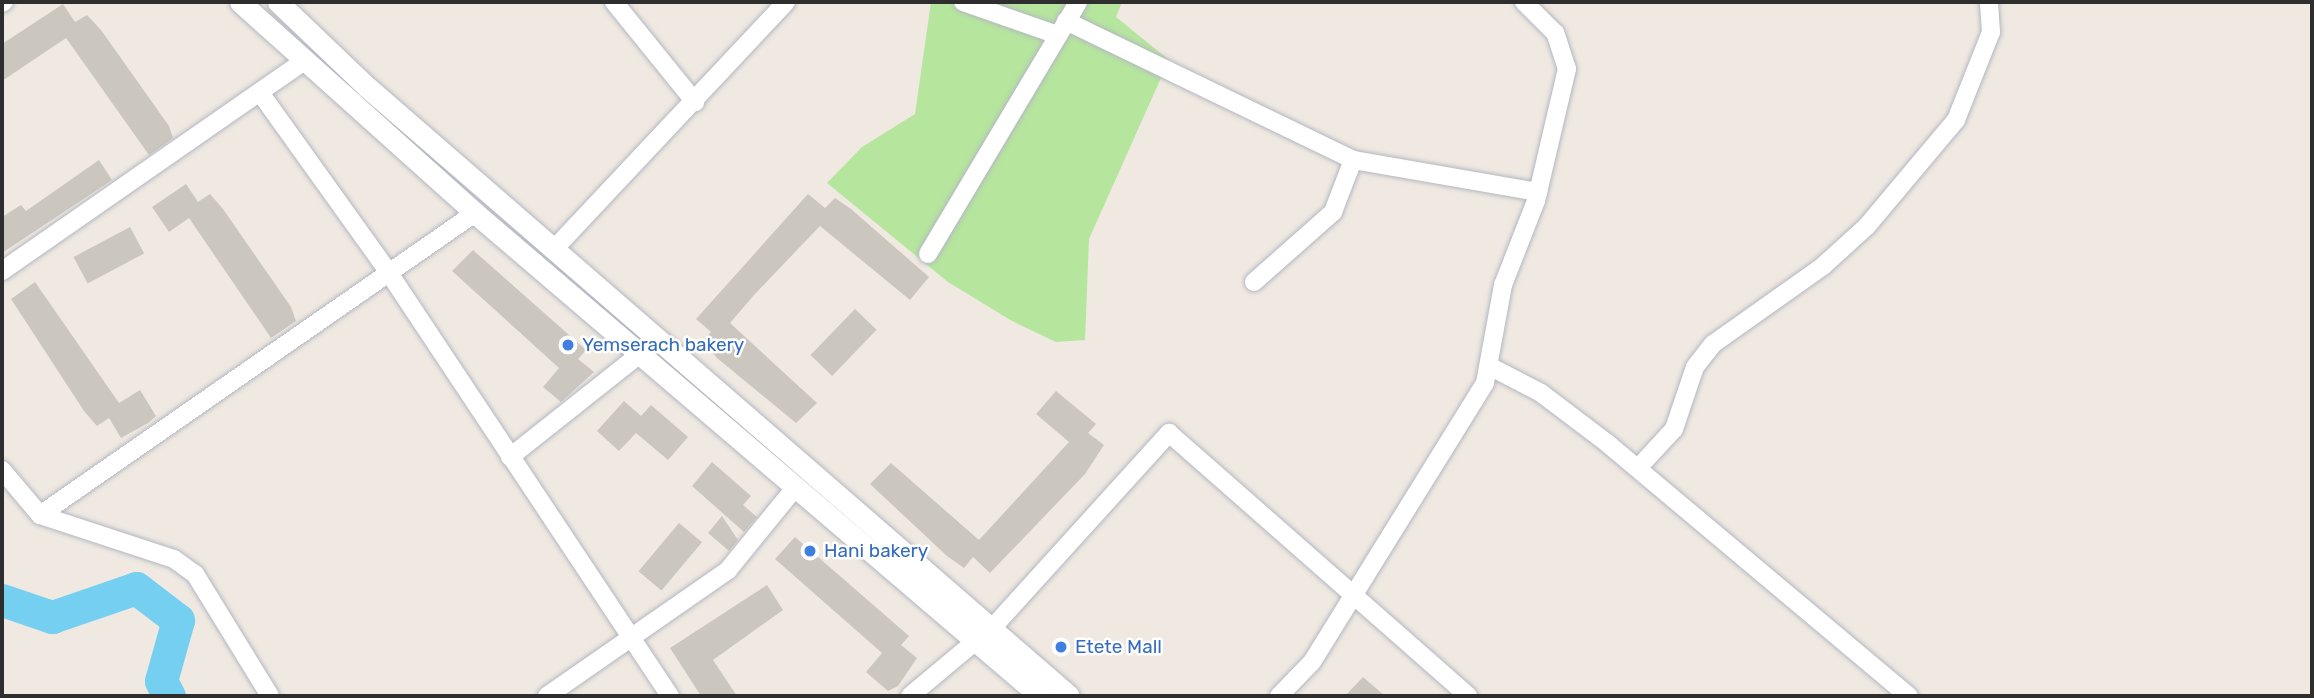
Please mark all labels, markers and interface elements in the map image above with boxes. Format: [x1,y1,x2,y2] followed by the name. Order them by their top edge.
[582,334,744,356] place label: Yemserach bakery
[560,337,576,353] marker: Yemserach bakery
[824,540,928,562] place label: Hani bakery
[802,543,818,559] marker: Hani bakery
[1075,636,1162,658] place label: Etete Mall
[1053,639,1069,655] marker: Etete Mall

